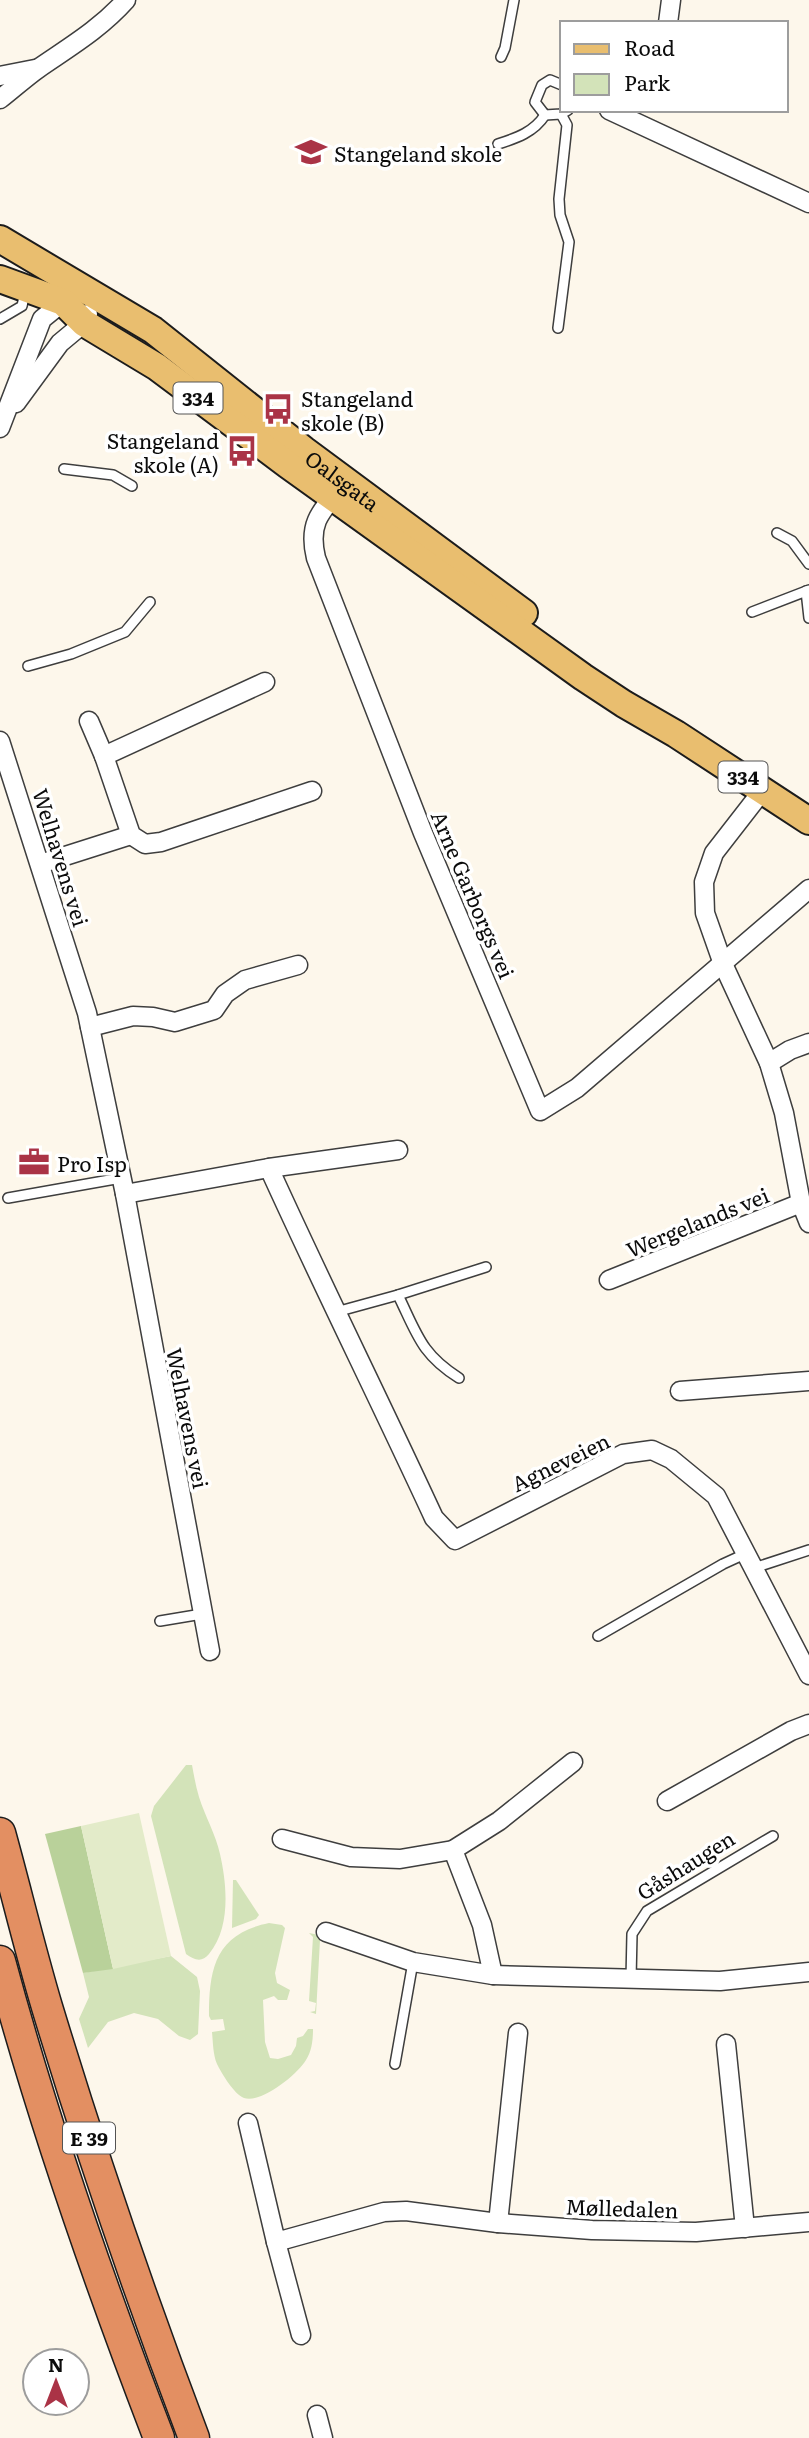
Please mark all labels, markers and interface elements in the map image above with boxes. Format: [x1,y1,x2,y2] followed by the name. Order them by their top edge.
[560,21,788,112] legend
[624,31,675,62] text: Road
[624,66,670,97] text: Park
[294,135,328,169] school or university icon: Stangeland skole
[334,137,502,168] place label: Stangeland skole
[174,382,222,414] road number: 334
[301,382,413,437] place label: Stangeland skole (B)
[261,392,295,426] bus stop icon: Stangeland skole (B)
[107,424,219,479] place label: Stangeland skole (A)
[225,434,259,468] bus stop icon: Stangeland skole (A)
[300,441,388,518] street label: Oalsgata
[718,762,768,792] road number: 334
[26,784,98,930] street label: Welhavens vei
[425,805,523,983] street label: Arne Garborgs vei
[17,1145,51,1179] office icon: Pro Isp
[57,1147,127,1178] place label: Pro Isp
[621,1178,773,1264] street label: Wergelands vei
[160,1345,218,1491] street label: Welhavens vei
[506,1424,614,1498] street label: Agneveien
[630,1822,740,1906] street label: Gåshaugen
[63,2122,115,2154] road number: E 39
[565,2190,679,2224] street label: Mølledalen
[21,2347,91,2417] north arrow
[48,2350,64,2378] text: N

